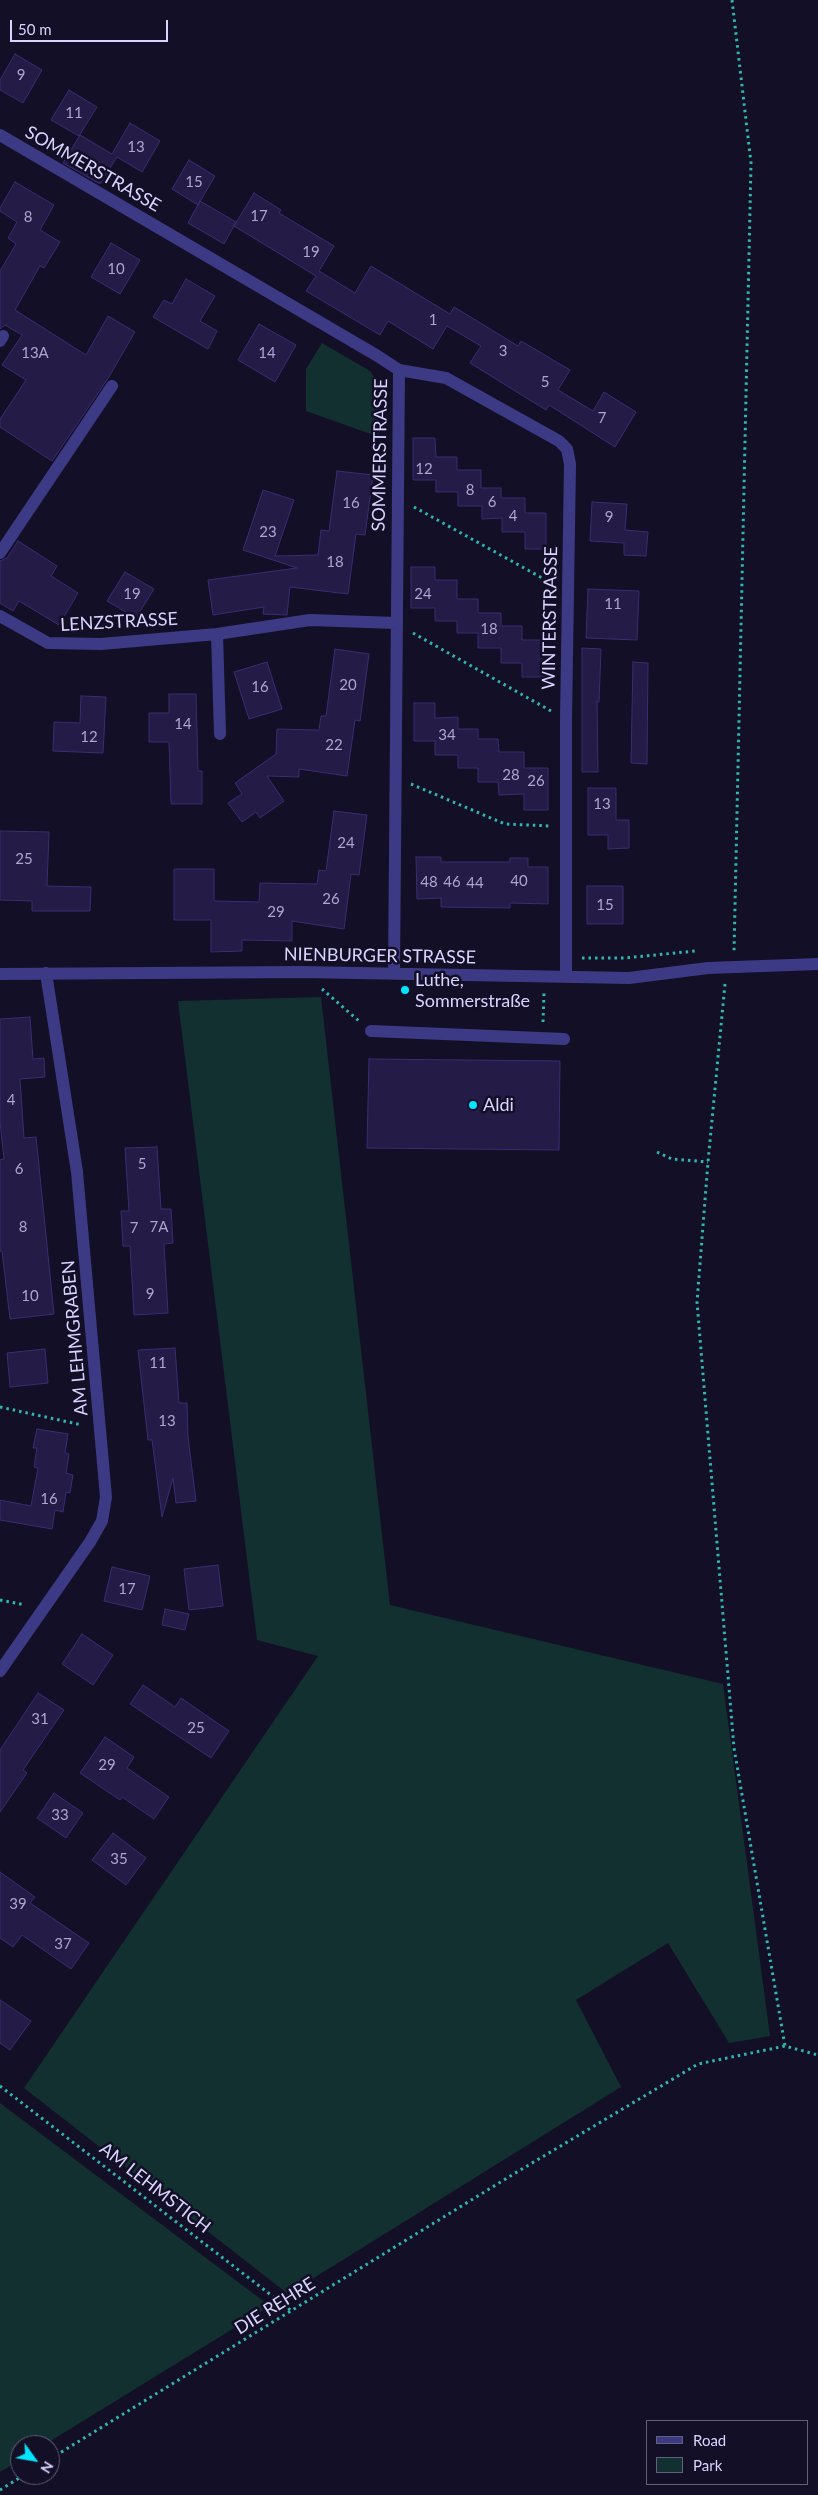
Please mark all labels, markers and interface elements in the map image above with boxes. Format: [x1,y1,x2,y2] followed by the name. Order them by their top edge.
[12,10,170,42] scale bar
[18,20,52,38] text: 50 m
[17,66,25,84] house number: 9
[65,104,83,122] house number: 11
[21,121,165,217] street label: SOMMERSTRASSE
[127,138,145,156] house number: 13
[185,173,203,191] house number: 15
[250,207,268,225] house number: 17
[24,208,32,226] house number: 8
[302,243,320,261] house number: 19
[107,260,125,278] house number: 10
[429,311,437,329] house number: 1
[499,342,507,360] house number: 3
[21,344,49,362] house number: 13A
[258,344,276,362] house number: 14
[541,373,549,391] house number: 5
[368,378,392,532] street label: SOMMERSTRASSE
[598,409,606,427] house number: 7
[415,460,433,478] house number: 12
[466,481,474,499] house number: 8
[488,493,496,511] house number: 6
[342,494,360,512] house number: 16
[509,507,517,525] house number: 4
[605,508,613,526] house number: 9
[259,523,277,541] house number: 23
[538,546,562,690] street label: WINTERSTRASSE
[326,553,344,571] house number: 18
[123,585,141,603] house number: 19
[414,585,432,603] house number: 24
[604,595,622,613] house number: 11
[60,608,178,636] street label: LENZSTRASSE
[480,620,498,638] house number: 18
[339,676,357,694] house number: 20
[251,678,269,696] house number: 16
[174,715,192,733] house number: 14
[438,726,456,744] house number: 34
[80,728,98,746] house number: 12
[325,736,343,754] house number: 22
[502,766,520,784] house number: 28
[527,772,545,790] house number: 26
[593,795,611,813] house number: 13
[337,834,355,852] house number: 24
[15,850,33,868] house number: 25
[510,872,528,890] house number: 40
[420,873,438,891] house number: 48
[443,873,461,891] house number: 46
[466,874,484,892] house number: 44
[322,890,340,908] house number: 26
[596,896,614,914] house number: 15
[267,903,285,921] house number: 29
[284,944,476,968] street label: NIENBURGER STRASSE
[415,969,530,1012] place label: Luthe, Sommerstraße
[399,984,411,996] marker: Luthe, Sommerstraße
[7,1091,15,1109] house number: 4
[483,1094,514,1116] place label: Aldi
[467,1099,479,1111] marker: Aldi
[138,1155,146,1173] house number: 5
[15,1160,23,1178] house number: 6
[19,1218,27,1236] house number: 8
[150,1218,168,1236] house number: 7A
[130,1219,138,1237] house number: 7
[57,1259,93,1417] street label: AM LEHMGRABEN
[146,1285,154,1303] house number: 9
[21,1287,39,1305] house number: 10
[149,1354,167,1372] house number: 11
[158,1412,176,1430] house number: 13
[40,1490,58,1508] house number: 16
[118,1580,136,1598] house number: 17
[31,1710,49,1728] house number: 31
[187,1719,205,1737] house number: 25
[98,1756,116,1774] house number: 29
[51,1806,69,1824] house number: 33
[110,1850,128,1868] house number: 35
[9,1895,27,1913] house number: 39
[54,1935,72,1953] house number: 37
[95,2138,215,2238] street label: AM LEHMSTICH
[231,2273,319,2339] street label: DIE REHRE
[646,2420,808,2485] legend
[693,2431,726,2449] text: Road
[10,2435,60,2485] north arrow
[693,2456,722,2474] text: Park
[37,2459,57,2477] text: N

